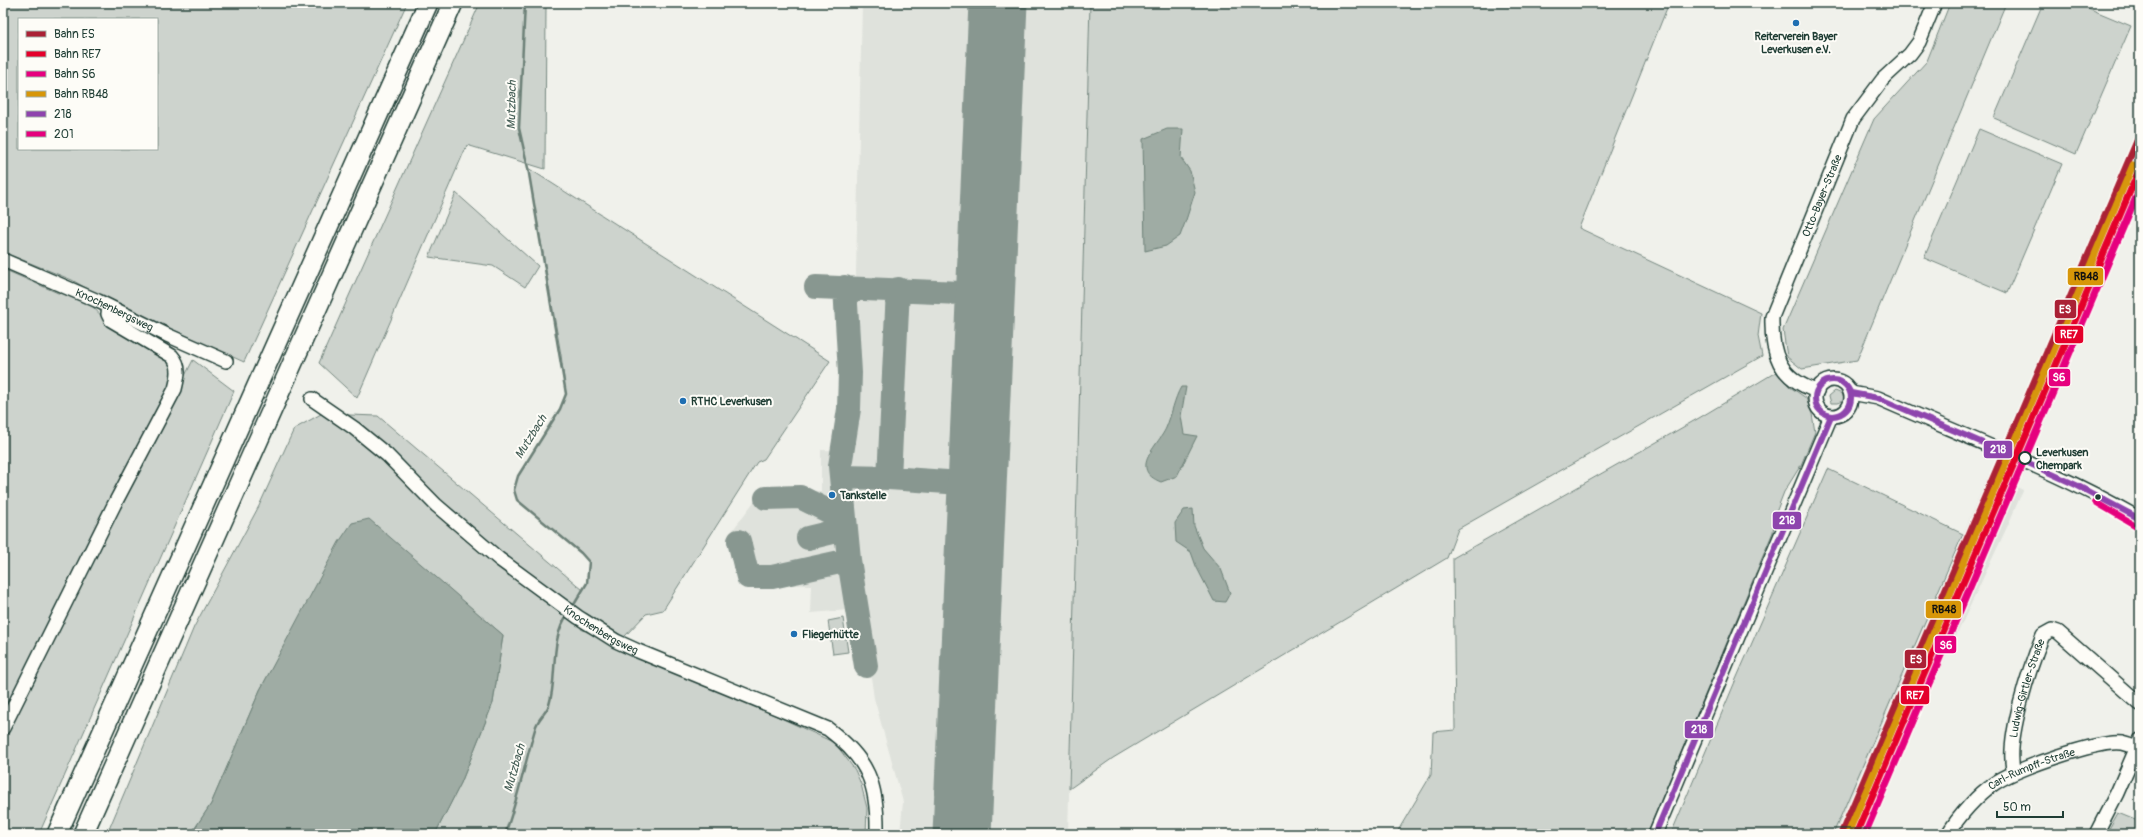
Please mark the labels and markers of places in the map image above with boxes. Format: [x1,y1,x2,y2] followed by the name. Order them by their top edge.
[1791,18,1801,28] marker: Reiterverein Bayer Leverkusen e.V.
[1755,30,1838,56] place label: Reiterverein Bayer Leverkusen e.V.
[691,395,772,408] place label: RTHC Leverkusen
[678,396,688,406] marker: RTHC Leverkusen
[2036,446,2088,472] place label: Leverkusen Chempark
[2018,451,2032,465] marker: Leverkusen Chempark
[839,489,887,502] place label: Tankstelle
[827,490,837,500] marker: Tankstelle
[2093,492,2103,502] unlabelled marker
[802,628,859,641] place label: Fliegerhütte
[789,629,799,639] marker: Fliegerhütte

